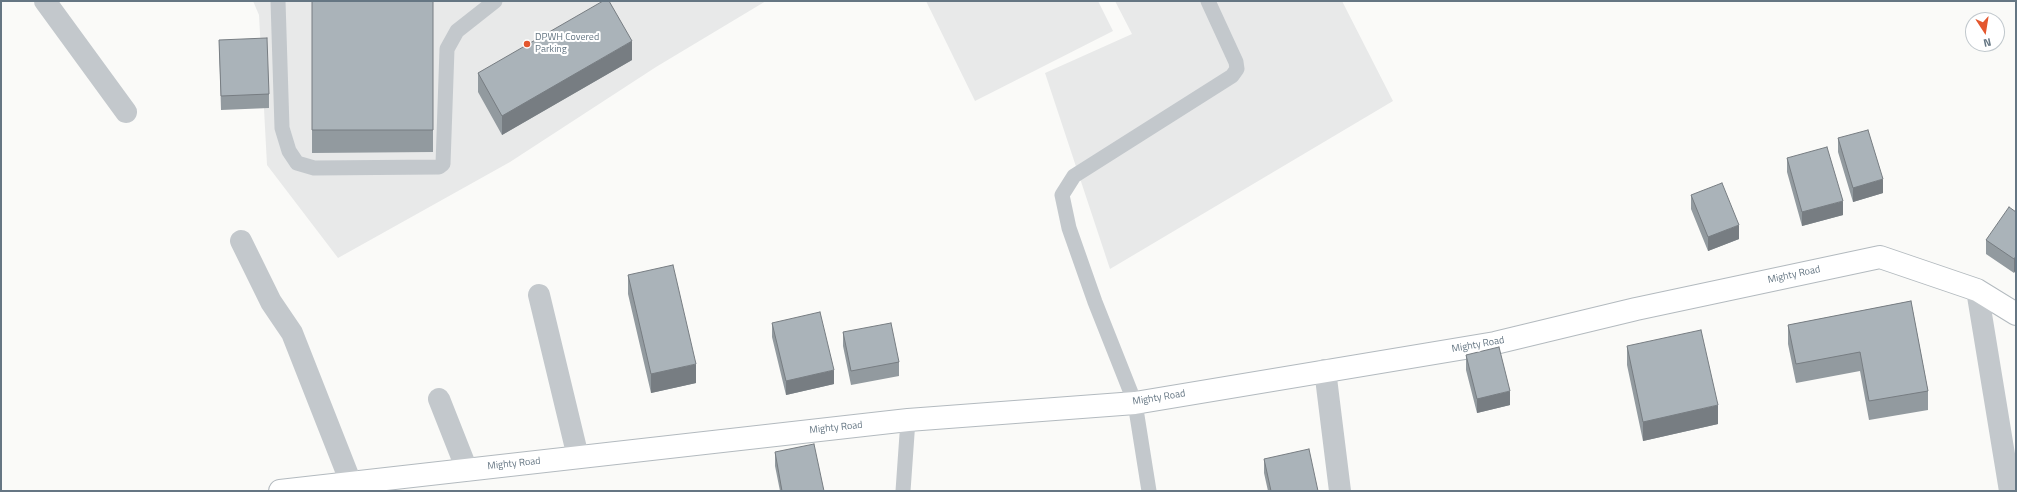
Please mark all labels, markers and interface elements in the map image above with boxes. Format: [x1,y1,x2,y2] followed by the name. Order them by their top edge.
[1965,12,2005,52] north arrow
[535,32,599,56] place label: DPWH Covered Parking
[1982,34,1993,51] text: N
[522,39,532,49] marker: DPWH Covered Parking
[1767,264,1821,286] street label: Mighty Road
[1451,334,1505,356] street label: Mighty Road
[1132,388,1186,408] street label: Mighty Road
[809,419,863,437] street label: Mighty Road
[487,455,541,473] street label: Mighty Road

